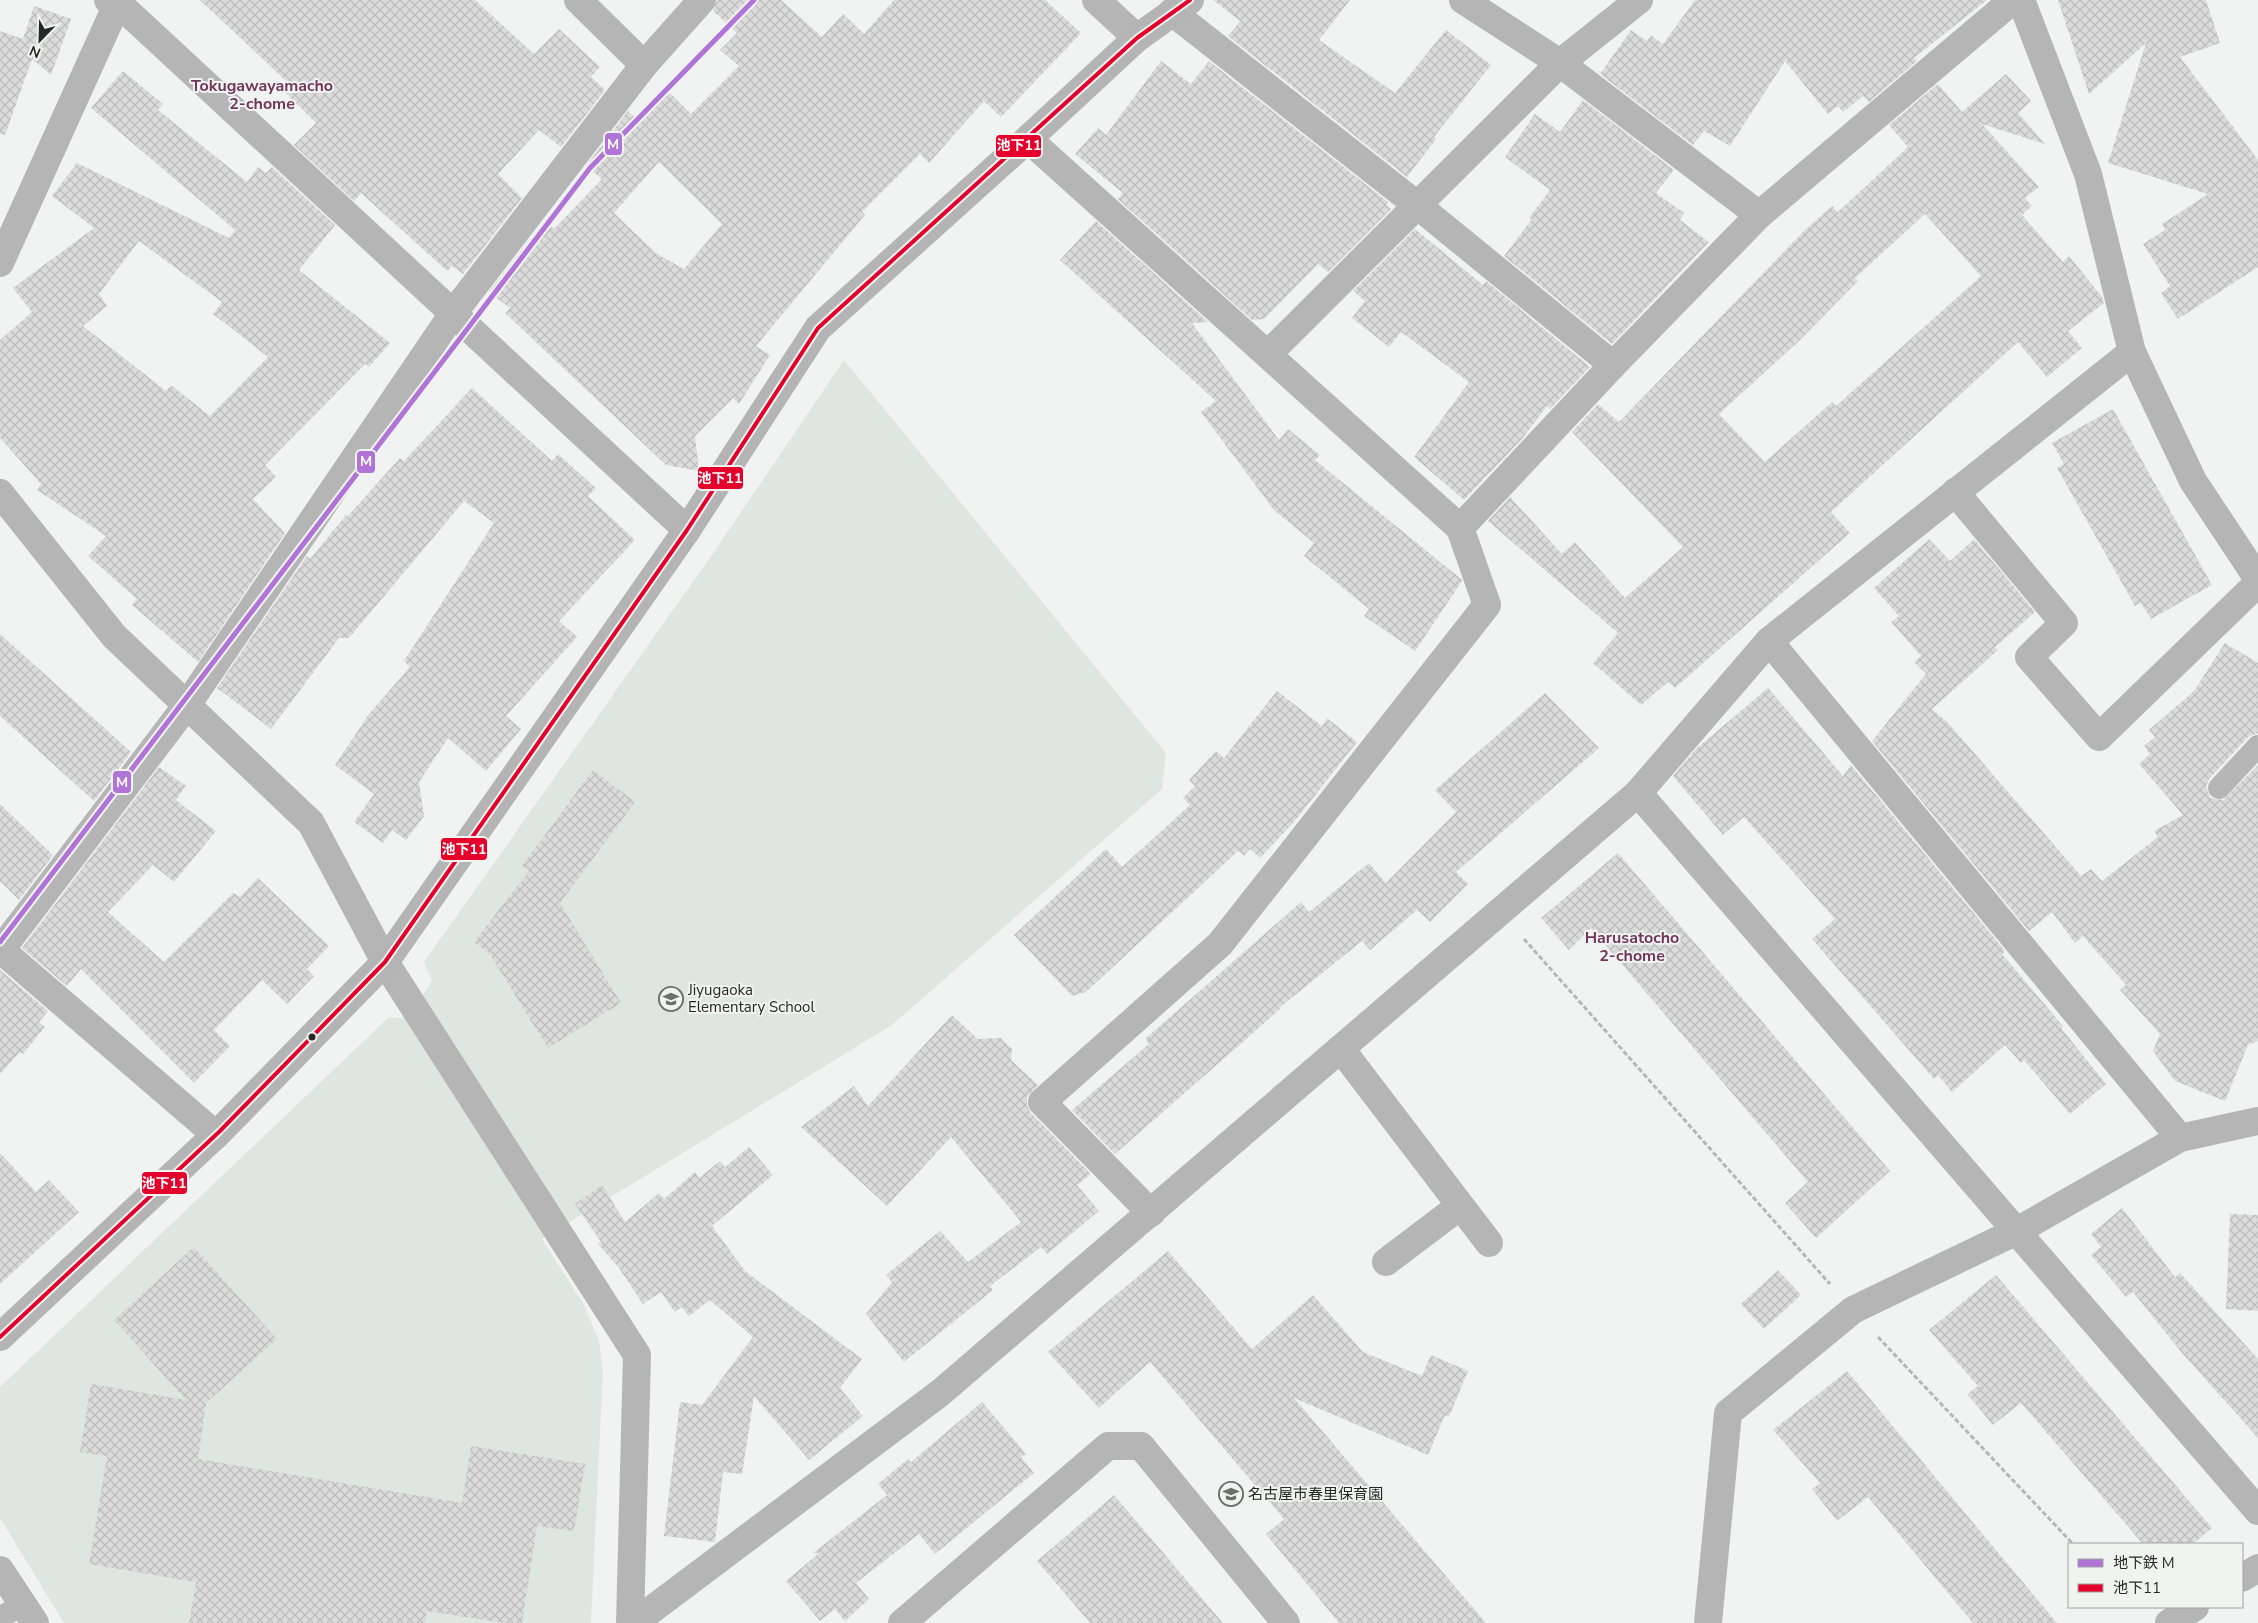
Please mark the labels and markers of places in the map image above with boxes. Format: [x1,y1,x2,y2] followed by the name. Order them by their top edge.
[687,980,815,1017] place label: Jiyugaoka Elementary School
[658,986,684,1012] school or university icon: Jiyugaoka Elementary School
[307,1032,317,1042] unlabelled marker
[1218,1481,1244,1507] school or university icon: 名古屋市春里保育園
[1248,1484,1383,1504] place label: 名古屋市春里保育園

